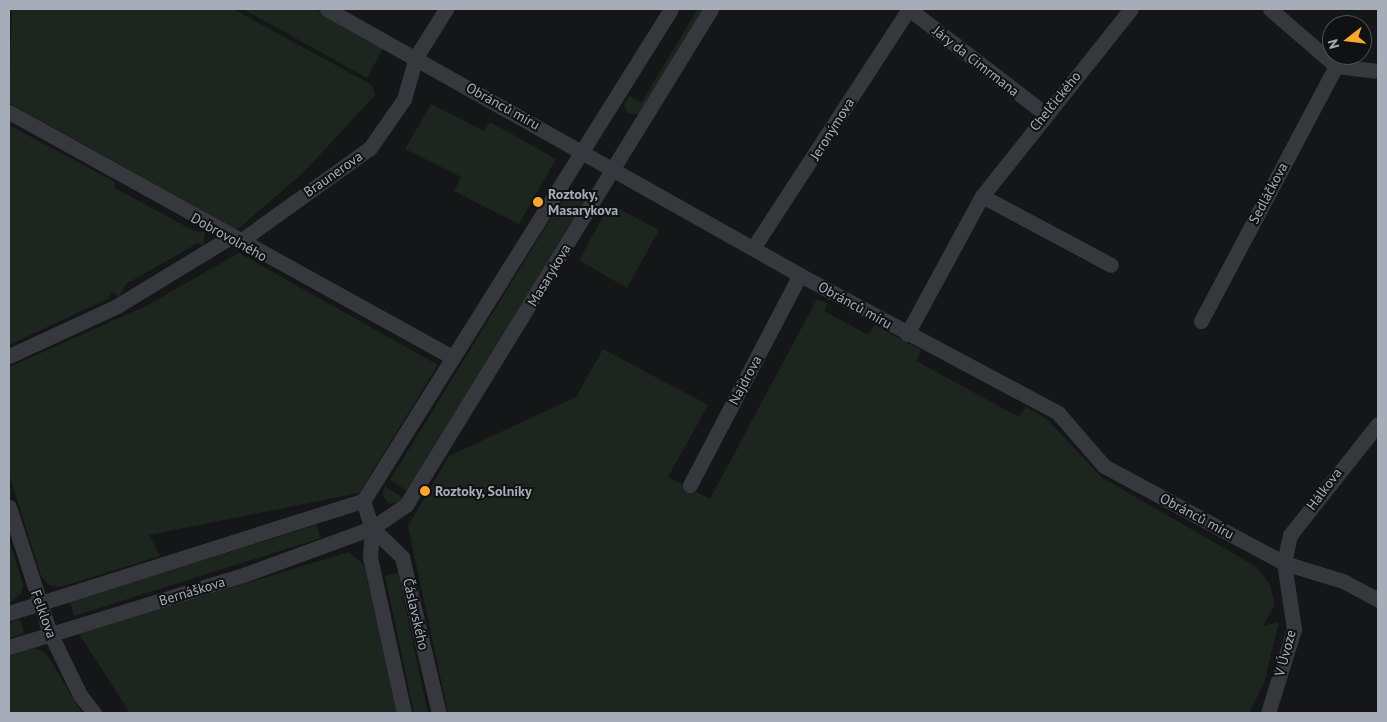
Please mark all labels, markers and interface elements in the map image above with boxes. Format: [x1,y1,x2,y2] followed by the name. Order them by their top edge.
[1322,15,1372,65] north arrow
[929,22,1023,100] street label: Járy da Cimrmana
[1324,37,1343,51] text: N
[1026,68,1084,134] street label: Chelčického
[463,79,543,133] street label: Obránců míru
[806,95,858,163] street label: Jeronýmova
[300,148,366,200] street label: Braunerova
[1245,159,1291,227] street label: Sedláčkova
[548,186,618,218] place label: Roztoky, Masarykova
[532,196,544,208] marker: Roztoky, Masarykova
[188,209,270,265] street label: Dobrovolného
[524,241,574,309] street label: Masarykova
[815,278,895,332] street label: Obránců míru
[725,352,765,408] street label: Najdrova
[1303,465,1345,513] street label: Hálkova
[435,483,533,499] place label: Roztoky, Solníky
[419,485,431,497] marker: Roztoky, Solníky
[1157,489,1237,543] street label: Obránců míru
[157,573,227,609] street label: Bernáškova
[400,576,432,652] street label: Čáslavského
[28,588,60,640] street label: Felklova
[1271,628,1299,678] street label: V Úvoze

